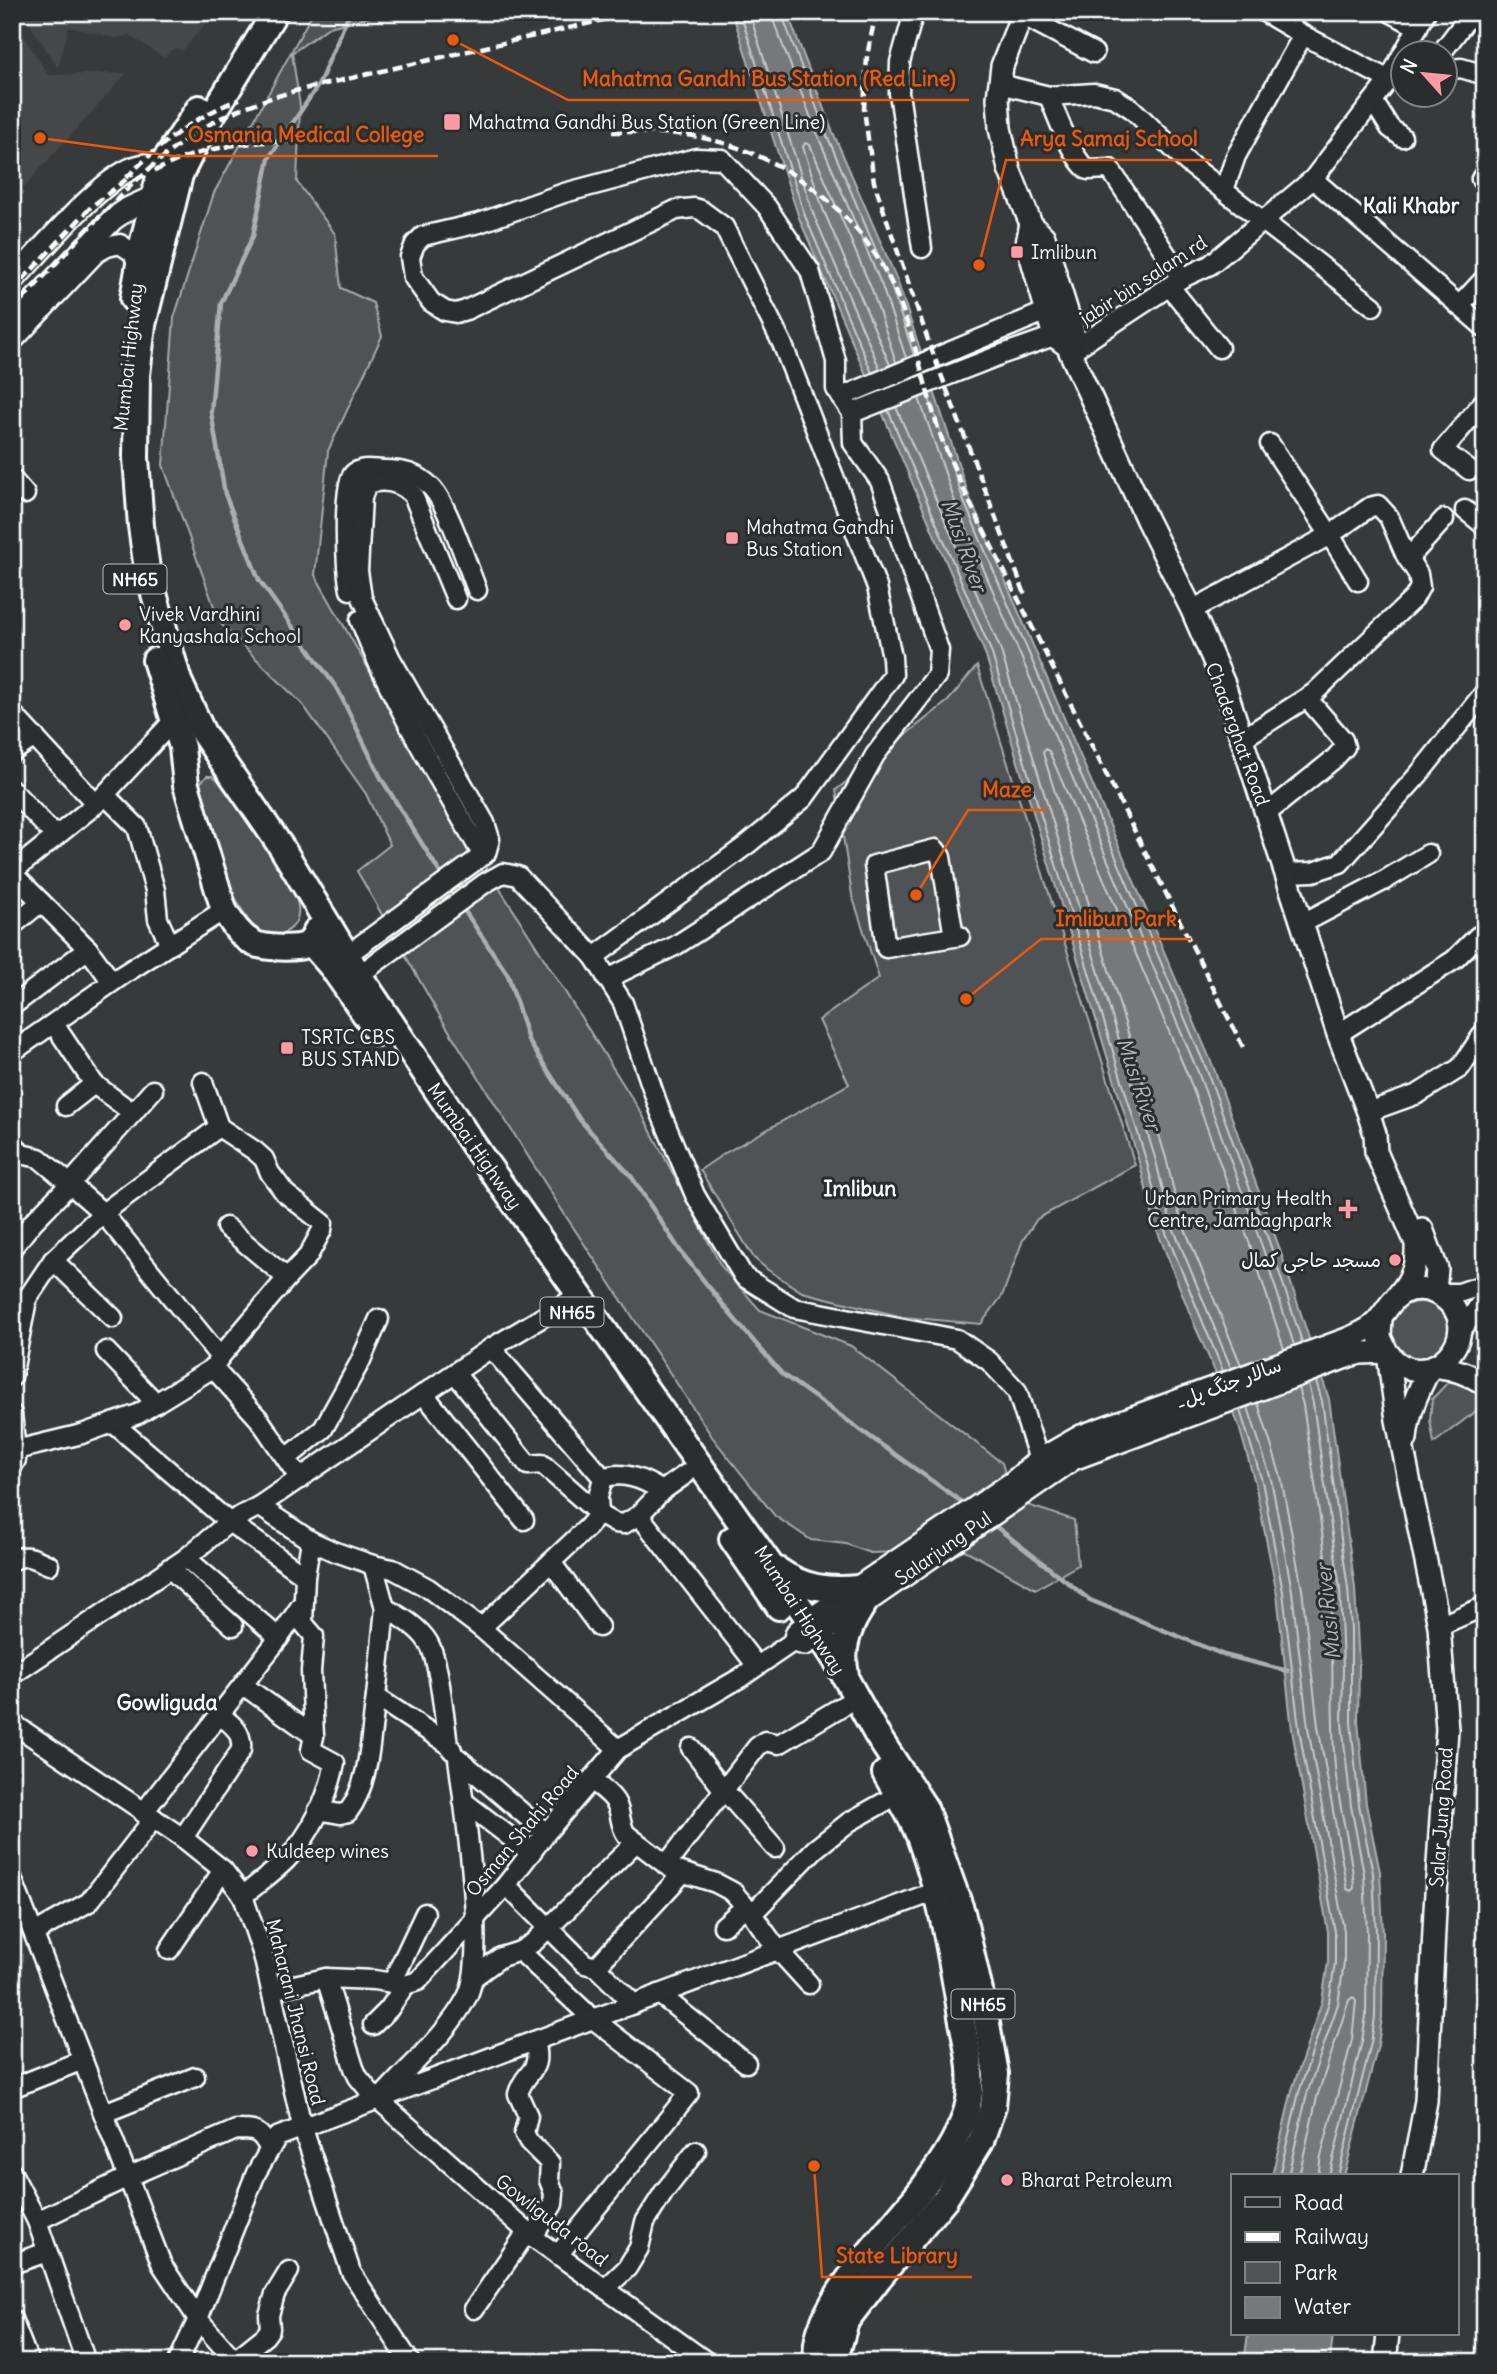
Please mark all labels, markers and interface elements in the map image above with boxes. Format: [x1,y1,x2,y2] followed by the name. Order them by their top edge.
[1388,38,1458,108] north arrow
[1395,55,1423,78] text: N
[568,58,969,100] callout: Mahatma Gandhi Bus Station (Red Line)
[582,65,956,92] text: Mahatma Gandhi Bus Station (Red Line)
[468,110,825,134] place label: Mahatma Gandhi Bus Station (Green Line)
[442,112,462,132] marker: Mahatma Gandhi Bus Station (Green Line)
[173,114,438,156] callout: Osmania Medical College
[1006,118,1212,160] callout: Arya Samaj School
[188,121,424,148] text: Osmania Medical College
[1020,125,1198,152] text: Arya Samaj School
[1363,192,1460,219] district label: Kali Khabr
[1074,230,1211,331] street label: jabir bin salam rd
[1031,240,1097,264] place label: Imlibun
[1009,244,1025,260] marker: Imlibun
[108,282,148,432] street label: Mumbai Highway
[935,495,994,597] water label: Musi River
[746,515,894,561] place label: Mahatma Gandhi Bus Station
[724,530,740,546] marker: Mahatma Gandhi Bus Station
[104,564,166,594] road number: NH65
[139,602,301,648] place label: Vivek Vardhini Kanyashala School
[117,617,133,633] marker: Vivek Vardhini Kanyashala School
[1201,659,1275,809] street label: Chaderghat Road
[968,768,1046,810] callout: Maze
[982,776,1032,803] text: Maze
[1041,897,1191,939] callout: Imlibun Park
[1055,905,1177,932] text: Imlibun Park
[301,1025,400,1071] place label: TSRTC CBS BUS STAND
[1111,1034,1168,1136] water label: Musi River
[279,1040,295,1056] marker: TSRTC CBS BUS STAND
[422,1078,528,1214] street label: Mumbai Highway
[824,1175,896,1202] district label: Imlibun
[1144,1186,1332,1232] place label: Urban Primary Health Centre, Jambaghpark
[1338,1199,1358,1219] marker: Urban Primary Health Centre, Jambaghpark
[1241,1248,1381,1273] place label: مسجد حاجی کمال
[1387,1252,1403,1268] marker: مسجد حاجی کمال
[540,1297,604,1326] road number: NH65
[1172,1353,1285,1414] street label: سالار جنگ پل۔
[890,1506,996,1590] street label: Salarjung Pul
[749,1541,851,1679] street label: Mumbai Highway
[1309,1560,1346,1661] water label: Musi River
[116,1689,218,1716] district label: Gowliguda
[1424,1746,1458,1888] street label: Salar Jung Road
[460,1761,584,1901] street label: Osman Shahi Road
[266,1839,389,1863] place label: Kuldeep wines
[244,1843,260,1859] marker: Kuldeep wines
[261,1917,331,2107] street label: Maharani Jhansi Road
[951,1990,1014,2018] road number: NH65
[1021,2168,1172,2192] place label: Bharat Petroleum
[491,2169,613,2271] street label: Gowliguda road
[999,2172,1015,2188] marker: Bharat Petroleum
[1231,2174,1458,2336] legend
[1294,2189,1343,2216] text: Road
[1294,2223,1369,2250] text: Railway
[822,2235,972,2277] callout: State Library
[836,2242,958,2269] text: State Library
[1294,2259,1337,2286] text: Park
[1294,2293,1352,2320] text: Water

